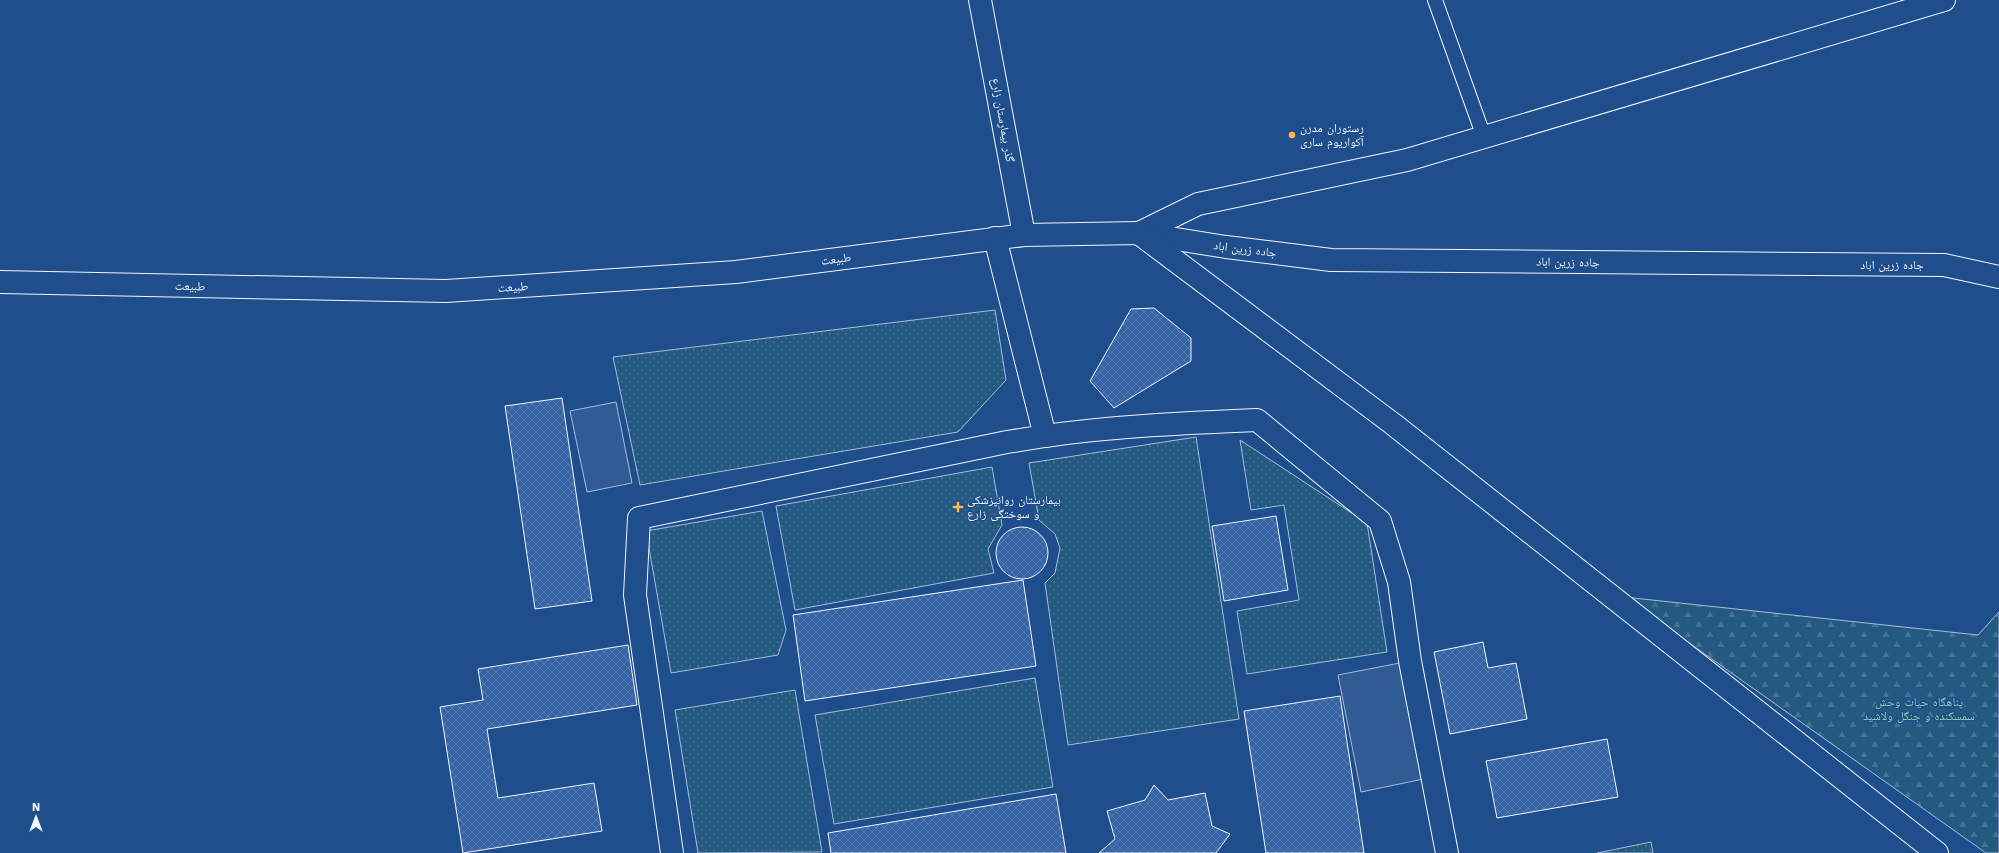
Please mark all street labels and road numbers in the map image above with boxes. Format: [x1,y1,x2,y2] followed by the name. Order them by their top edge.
[988,77,1017,163] street label: گذر بیمارستان زارع
[1213,238,1278,260] street label: جاده زرین اباد
[820,250,852,268] street label: طبیعت
[1536,254,1600,270] street label: جاده زرین اباد
[1860,258,1924,272] street label: جاده زرین اباد
[175,279,205,294] street label: طبیعت
[497,279,529,295] street label: طبیعت

